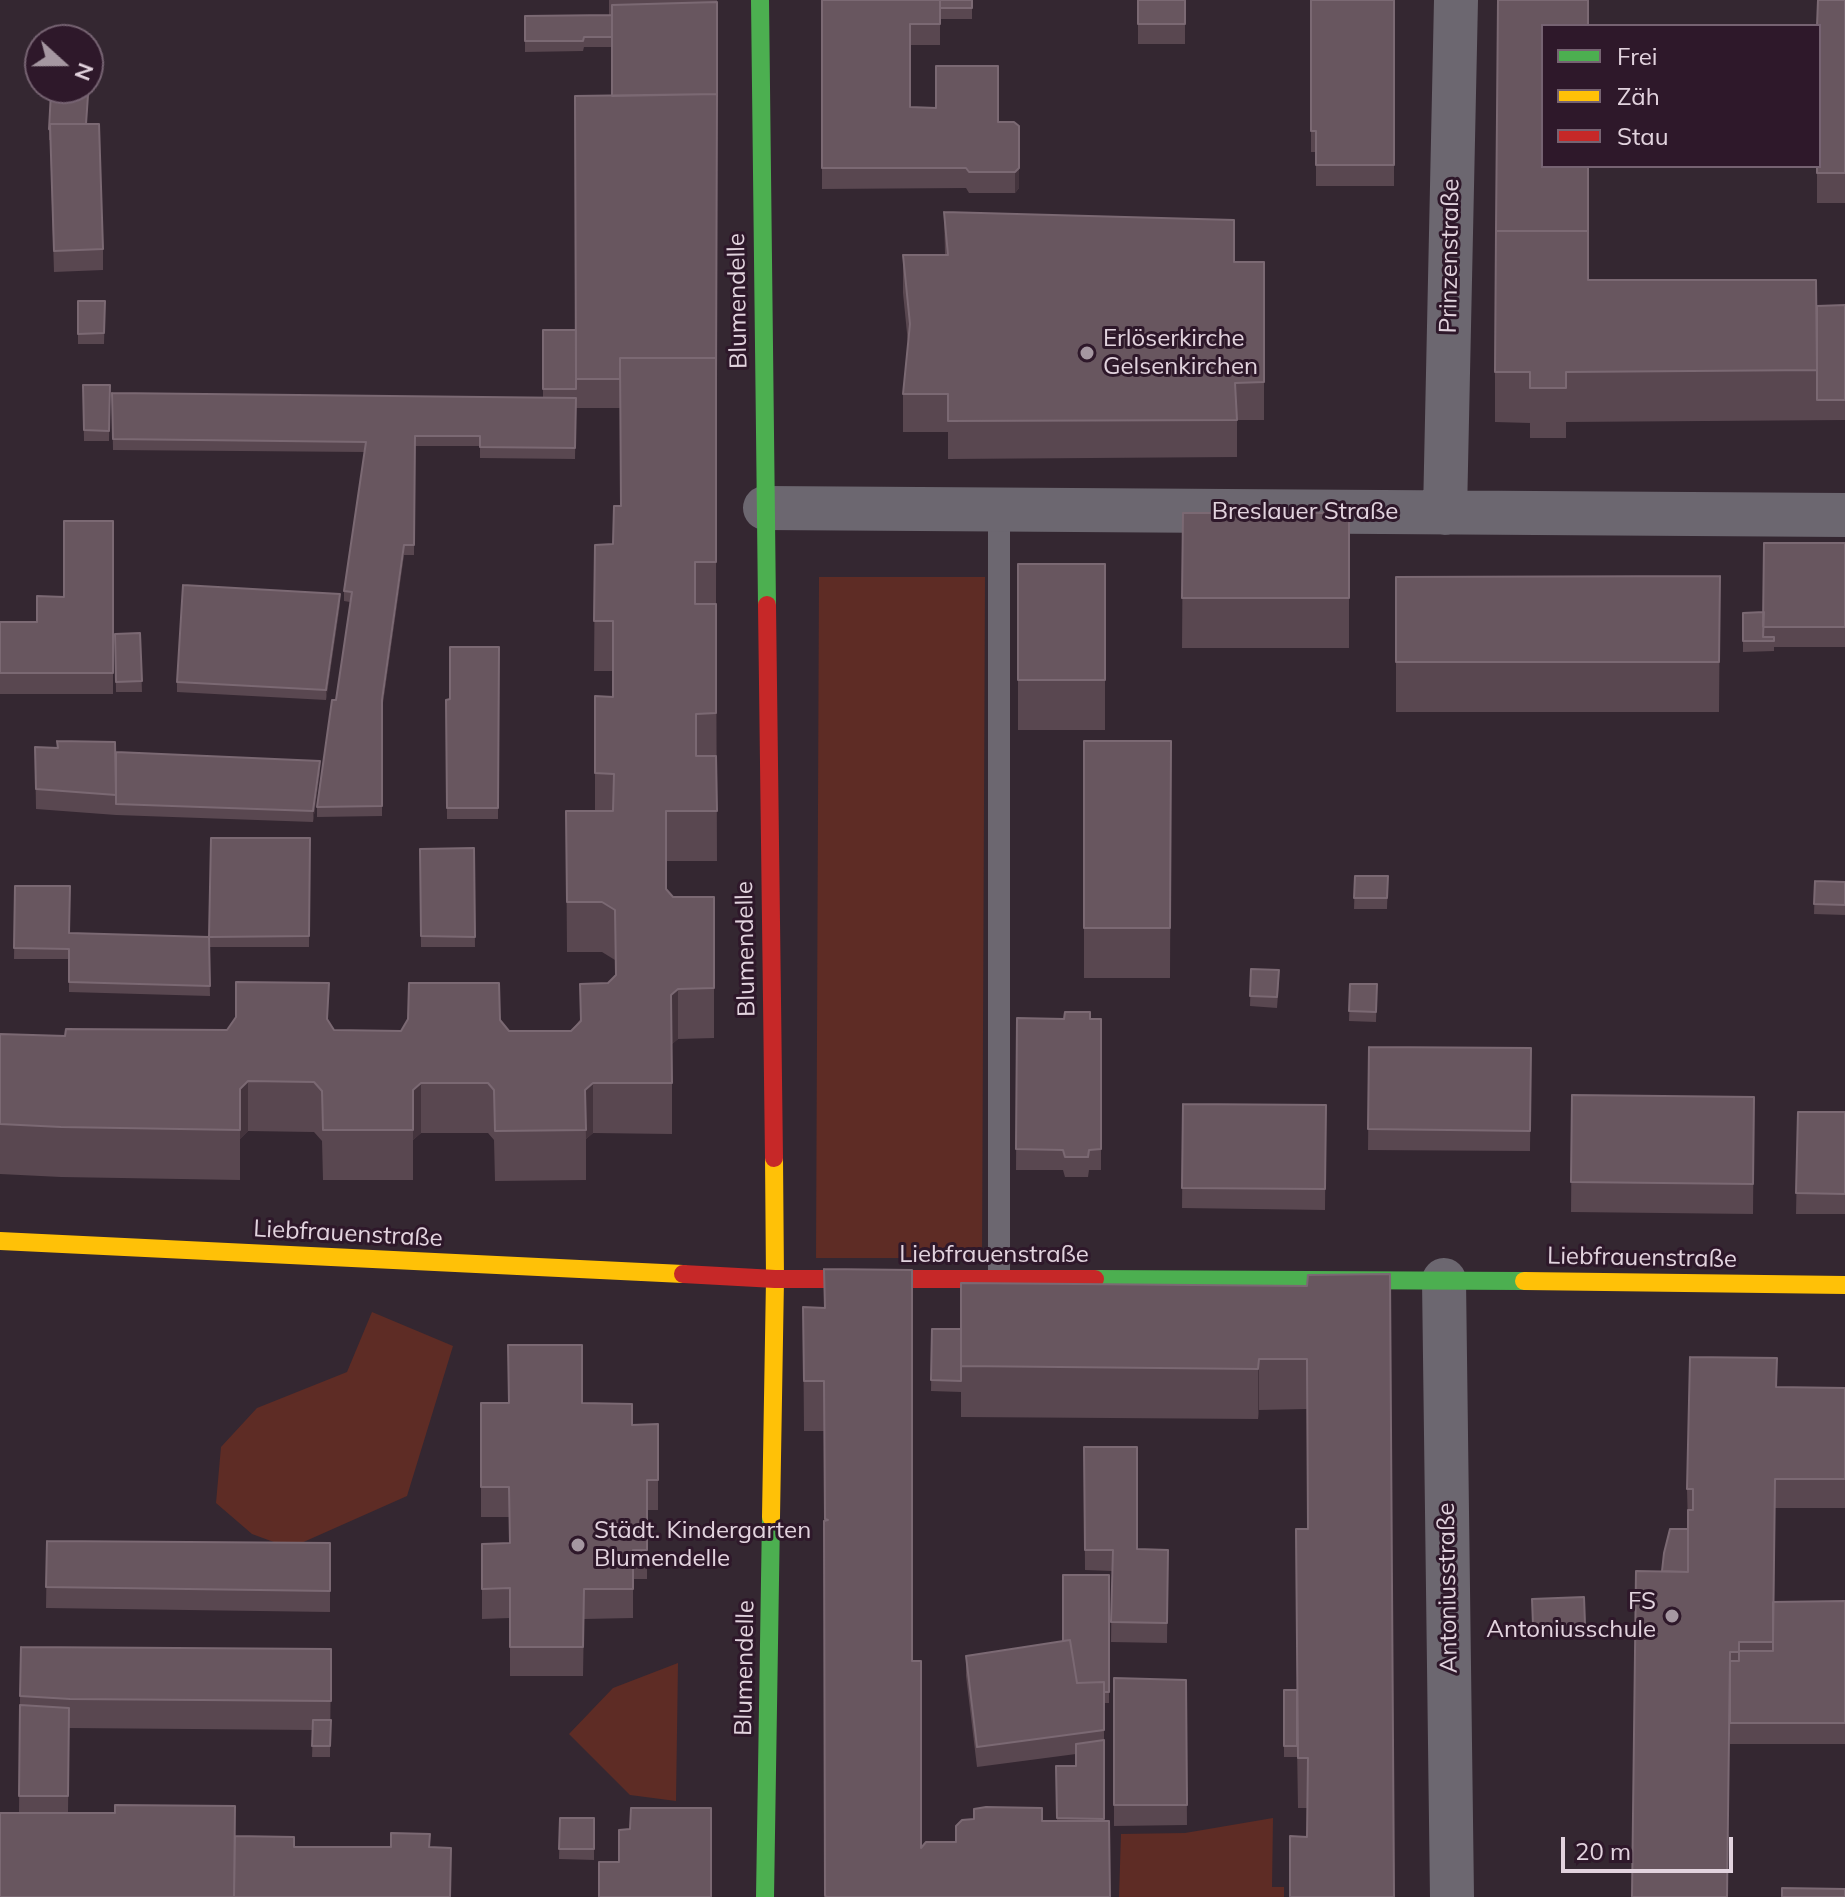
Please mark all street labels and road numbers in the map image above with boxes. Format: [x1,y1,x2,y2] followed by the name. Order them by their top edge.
[1434,178,1466,334] street label: Prinzenstraße
[722,233,754,369] street label: Blumendelle
[1212,498,1398,526] street label: Breslauer Straße
[730,881,762,1017] street label: Blumendelle
[253,1215,443,1253] street label: Liebfrauenstraße
[899,1241,1089,1269] street label: Liebfrauenstraße
[1547,1242,1737,1274] street label: Liebfrauenstraße
[1432,1502,1464,1674] street label: Antoniusstraße
[729,1600,761,1736] street label: Blumendelle

